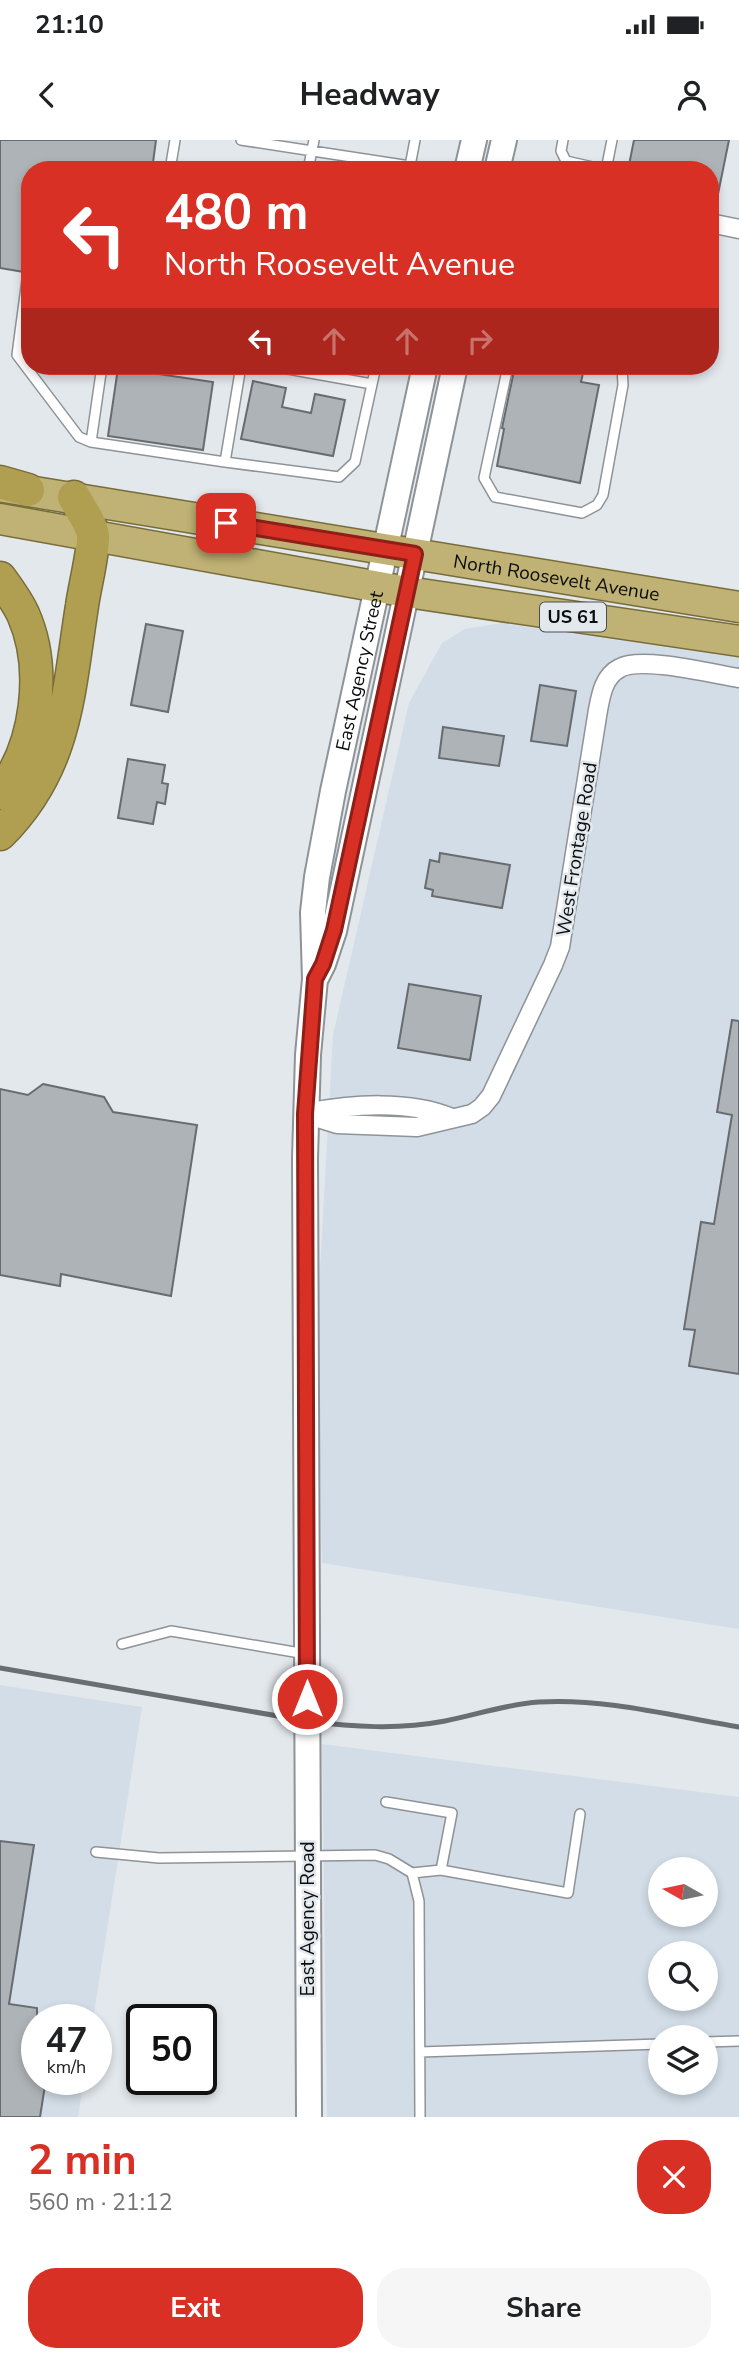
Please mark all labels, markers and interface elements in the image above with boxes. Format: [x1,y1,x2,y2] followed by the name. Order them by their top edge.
[35,7,104,42] text: 21:10
[300,73,439,116] text: Headway
[28,76,66,114] icon: back
[673,76,711,114] icon: person
[164,179,308,246] text: 480 m
[49,189,140,280] icon: left
[164,243,515,286] text: North Roosevelt Avenue
[242,322,280,360] icon: left
[315,322,353,360] icon: ahead
[388,322,426,360] icon: ahead
[461,322,499,360] icon: right
[196,493,256,553] pin
[207,504,245,542] icon: arrive
[452,549,662,608] street label: North Roosevelt Avenue
[330,588,390,753] street label: East Agency Street
[540,602,606,631] road number: US 61
[550,760,604,938] street label: West Frontage Road
[270,1662,344,1736] position arrow
[295,1841,321,1997] street label: East Agency Road
[648,1857,718,1927] north arrow
[648,1857,718,2095] map controls
[648,1941,718,2011] button: search
[126,2004,217,2095] speed limit sign: 50
[45,2017,88,2064] text: 47
[648,2025,718,2095] button: layers
[47,2055,86,2079] text: km/h
[28,2132,137,2189] text: 2 min
[637,2140,711,2214] button: close
[28,2187,173,2218] text: 560 m · 21:12
[28,2268,363,2348] button: Exit
[377,2268,711,2348] button: Share

